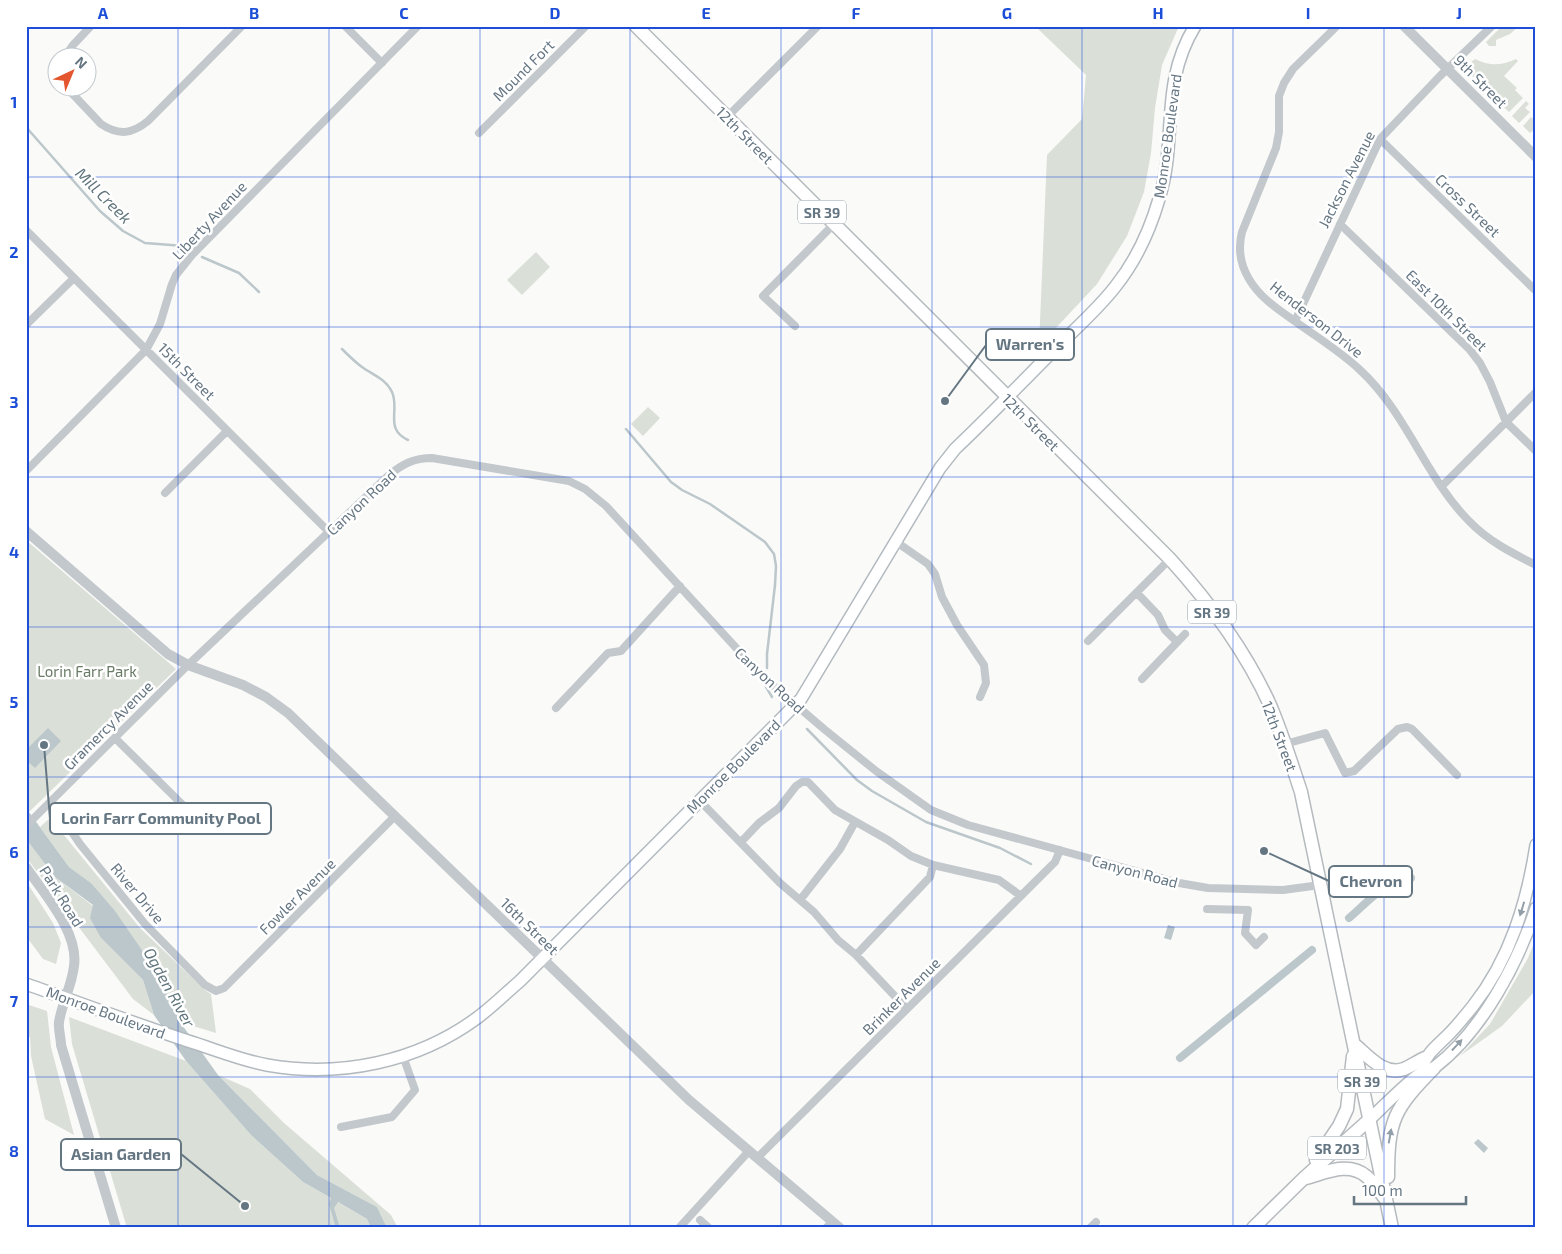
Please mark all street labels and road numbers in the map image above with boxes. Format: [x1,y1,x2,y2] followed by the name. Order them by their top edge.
[489,36,557,104] street label: Mound Fort
[1451,51,1512,112] street label: 9th Street
[1149,73,1185,199] street label: Monroe Boulevard
[713,103,778,168] street label: 12th Street
[1314,128,1378,230] street label: Jackson Avenue
[1432,170,1504,241] street label: Cross Street
[168,177,250,263] street label: Liberty Avenue
[798,200,846,223] road number: SR 39
[1403,266,1492,355] street label: East 10th Street
[1267,277,1367,361] street label: Henderson Drive
[155,339,220,404] street label: 15th Street
[999,390,1064,455] street label: 12th Street
[323,465,399,539] street label: Canyon Road
[1188,600,1236,624] road number: SR 39
[732,643,808,717] street label: Canyon Road
[60,677,156,773] street label: Gramercy Avenue
[1258,698,1302,774] street label: 12th Street
[682,715,784,817] street label: Monroe Boulevard
[1090,851,1180,891] street label: Canyon Road
[255,854,339,938] street label: Fowler Avenue
[107,859,169,927] street label: River Drive
[36,862,88,930] street label: Park Road
[497,894,563,958] street label: 16th Street
[859,954,943,1038] street label: Brinker Avenue
[44,982,168,1042] street label: Monroe Boulevard
[1338,1070,1386,1092] road number: SR 39
[1308,1136,1366,1160] road number: SR 203

